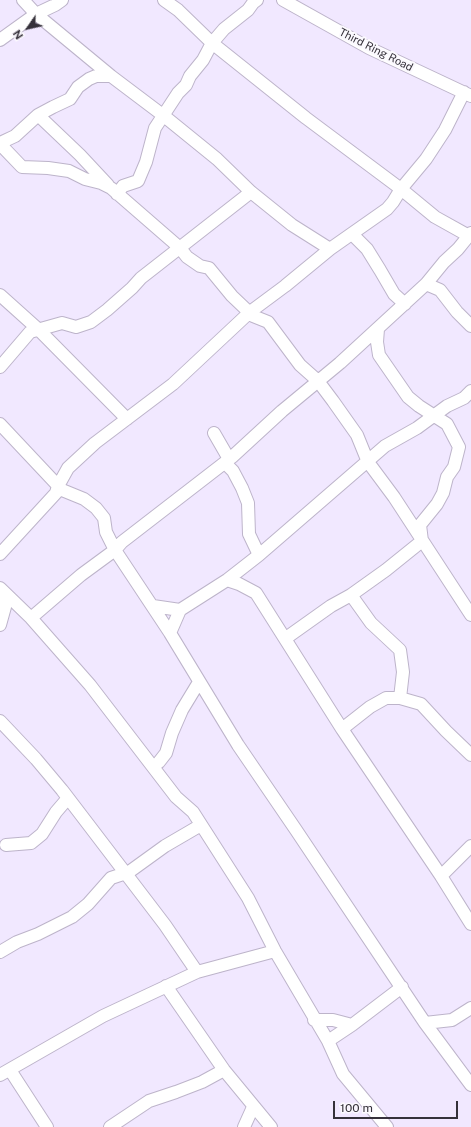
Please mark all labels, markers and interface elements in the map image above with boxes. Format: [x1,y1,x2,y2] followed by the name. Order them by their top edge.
[8,8,48,48] north arrow
[337,26,415,74] street label: Third Ring Road
[11,28,25,42] text: N
[335,1093,460,1119] scale bar
[340,1101,373,1115] text: 100 m

